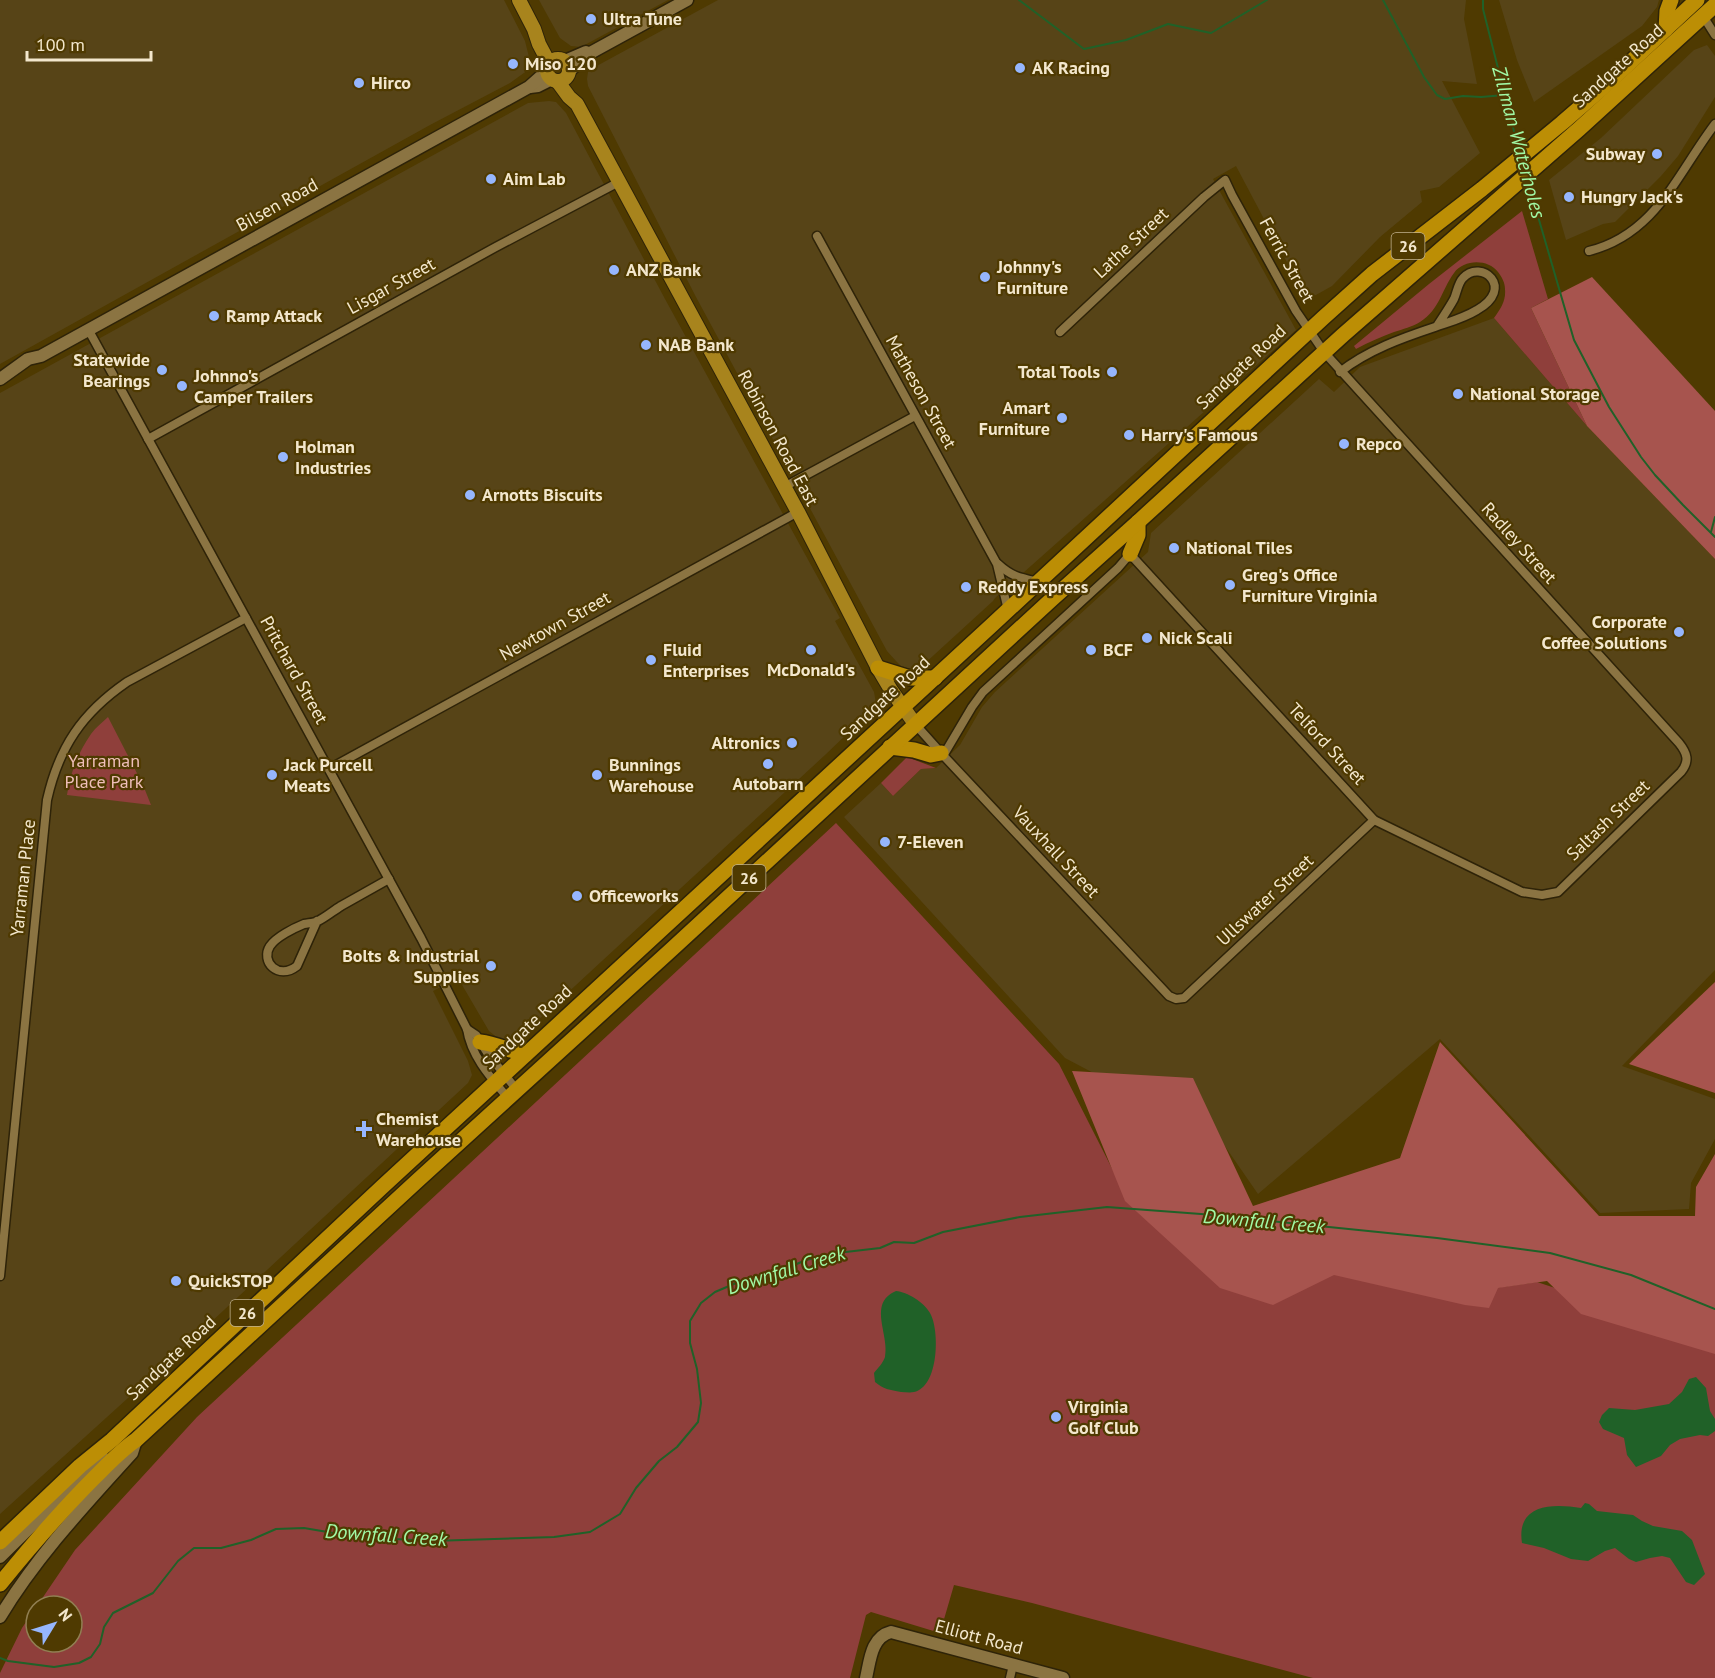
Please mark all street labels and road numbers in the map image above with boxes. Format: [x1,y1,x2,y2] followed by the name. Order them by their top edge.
[1567,19,1668,113] street label: Sandgate Road
[232,173,322,236] street label: Bilsen Road
[1089,202,1173,283] street label: Lathe Street
[1255,213,1320,306] street label: Ferric Street
[1392,233,1424,259] road number: 26
[343,252,439,319] street label: Lisgar Street
[1191,319,1290,414] street label: Sandgate Road
[881,331,962,452] street label: Matheson Street
[733,366,824,510] street label: Robinson Road East
[1477,497,1562,588] street label: Radley Street
[495,586,614,666] street label: Newtown Street
[255,612,334,728] street label: Pritchard Street
[835,650,934,745] street label: Sandgate Road
[1284,698,1371,789] street label: Telford Street
[1561,774,1654,865] street label: Saltash Street
[1007,800,1105,902] street label: Vauxhall Street
[5,818,40,938] street label: Yarraman Place
[1211,849,1318,950] street label: Ullswater Street
[732,865,766,891] road number: 26
[477,979,576,1074] street label: Sandgate Road
[230,1300,264,1326] road number: 26
[121,1310,220,1405] street label: Sandgate Road
[933,1614,1025,1659] street label: Elliott Road

